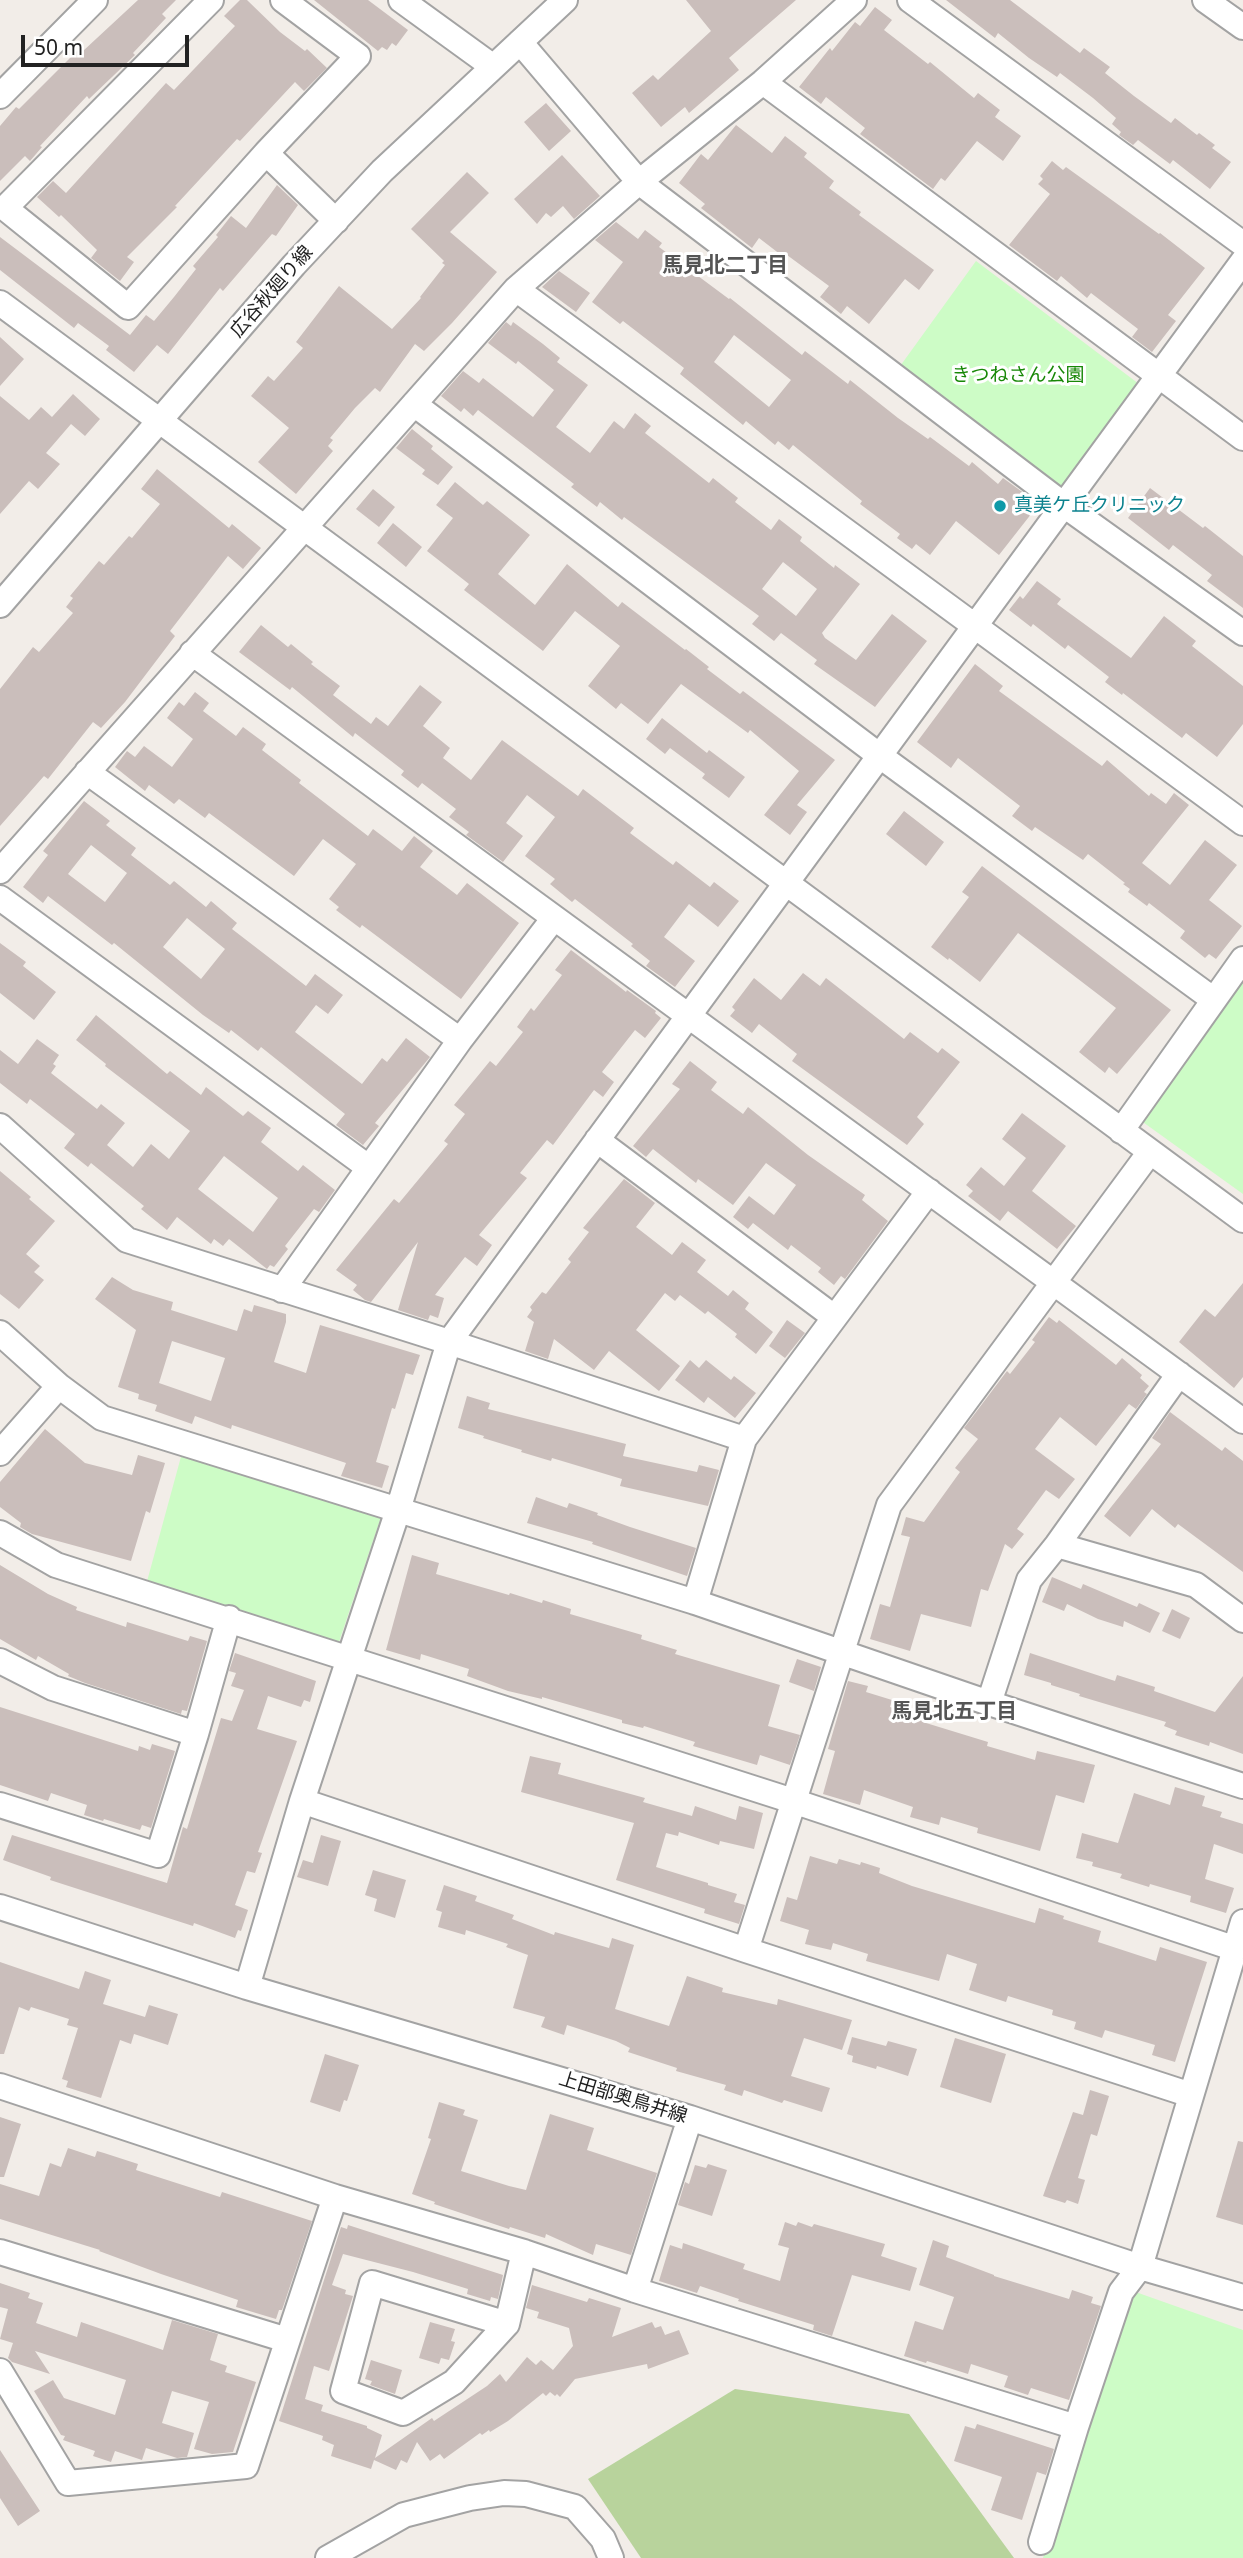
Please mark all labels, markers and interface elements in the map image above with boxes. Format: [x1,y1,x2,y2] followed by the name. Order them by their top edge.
[24,21,192,65] scale bar
[34,33,83,61] text: 50 m
[226,242,318,342] street label: 広谷秋廻り線
[662,253,788,279] district label: 馬見北二丁目
[952,365,1084,387] park label: きつねさん公園
[1014,495,1185,517] place label: 真美ケ丘クリニック
[992,498,1008,514] marker: 真美ケ丘クリニック
[891,1699,1017,1725] district label: 馬見北五丁目
[556,2068,690,2128] street label: 上田部奥鳥井線

